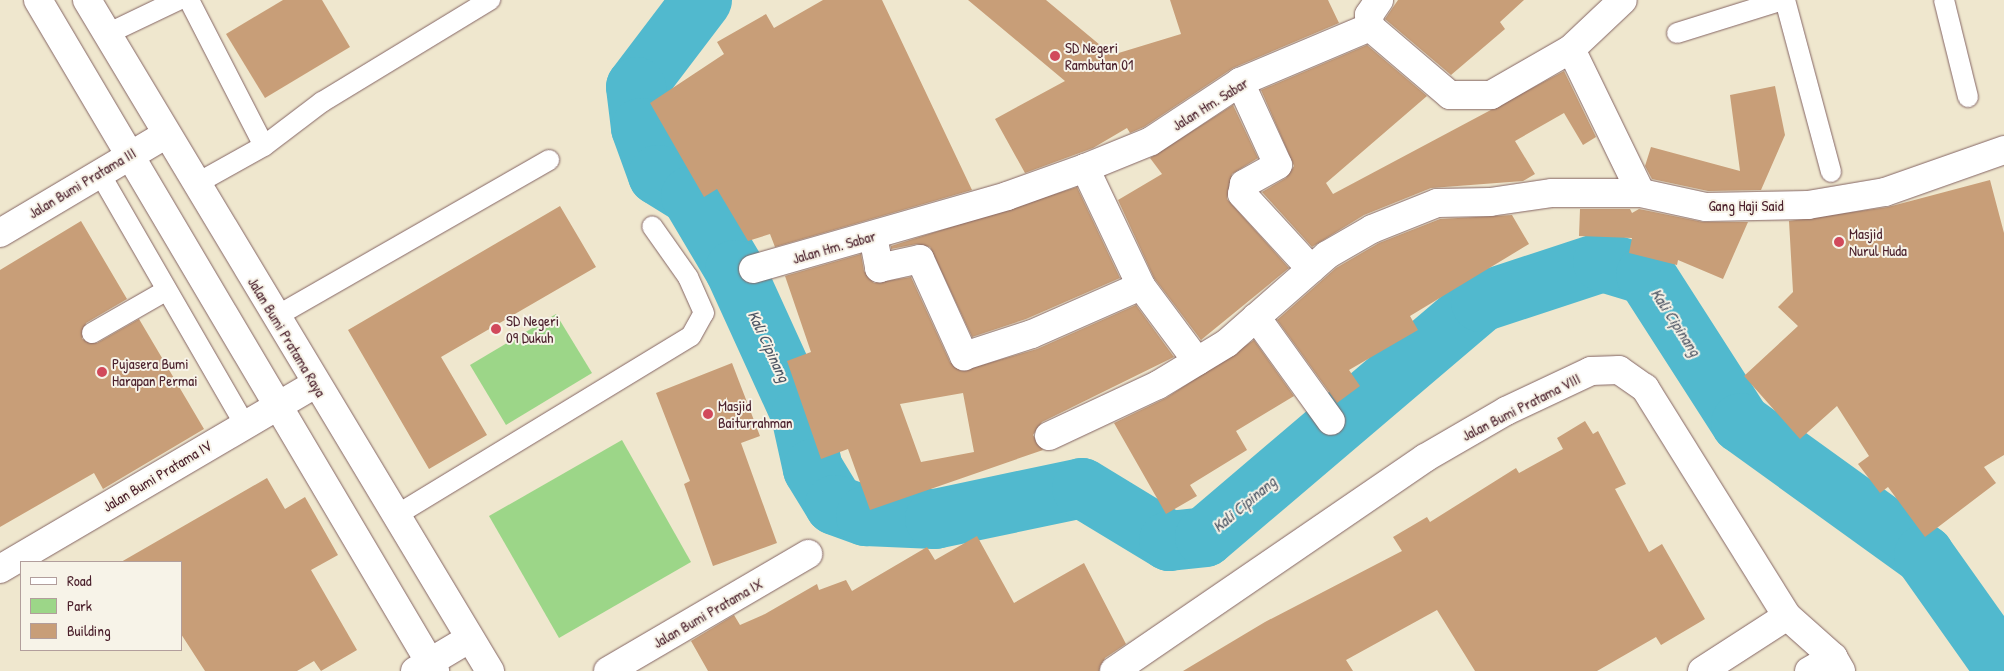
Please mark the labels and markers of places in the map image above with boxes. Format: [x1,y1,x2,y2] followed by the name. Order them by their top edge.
[1065,38,1134,73] place label: SD Negeri Rambutan 01
[1049,50,1061,62] marker: SD Negeri Rambutan 01
[1849,224,1907,259] place label: Masjid Nurul Huda
[1833,236,1845,248] marker: Masjid Nurul Huda
[506,311,559,346] place label: SD Negeri 09 Dukuh
[490,323,502,335] marker: SD Negeri 09 Dukuh
[112,354,197,389] place label: Pujasera Bumi Harapan Permai
[96,366,108,378] marker: Pujasera Bumi Harapan Permai
[718,396,793,431] place label: Masjid Baiturrahman
[702,408,714,420] marker: Masjid Baiturrahman

